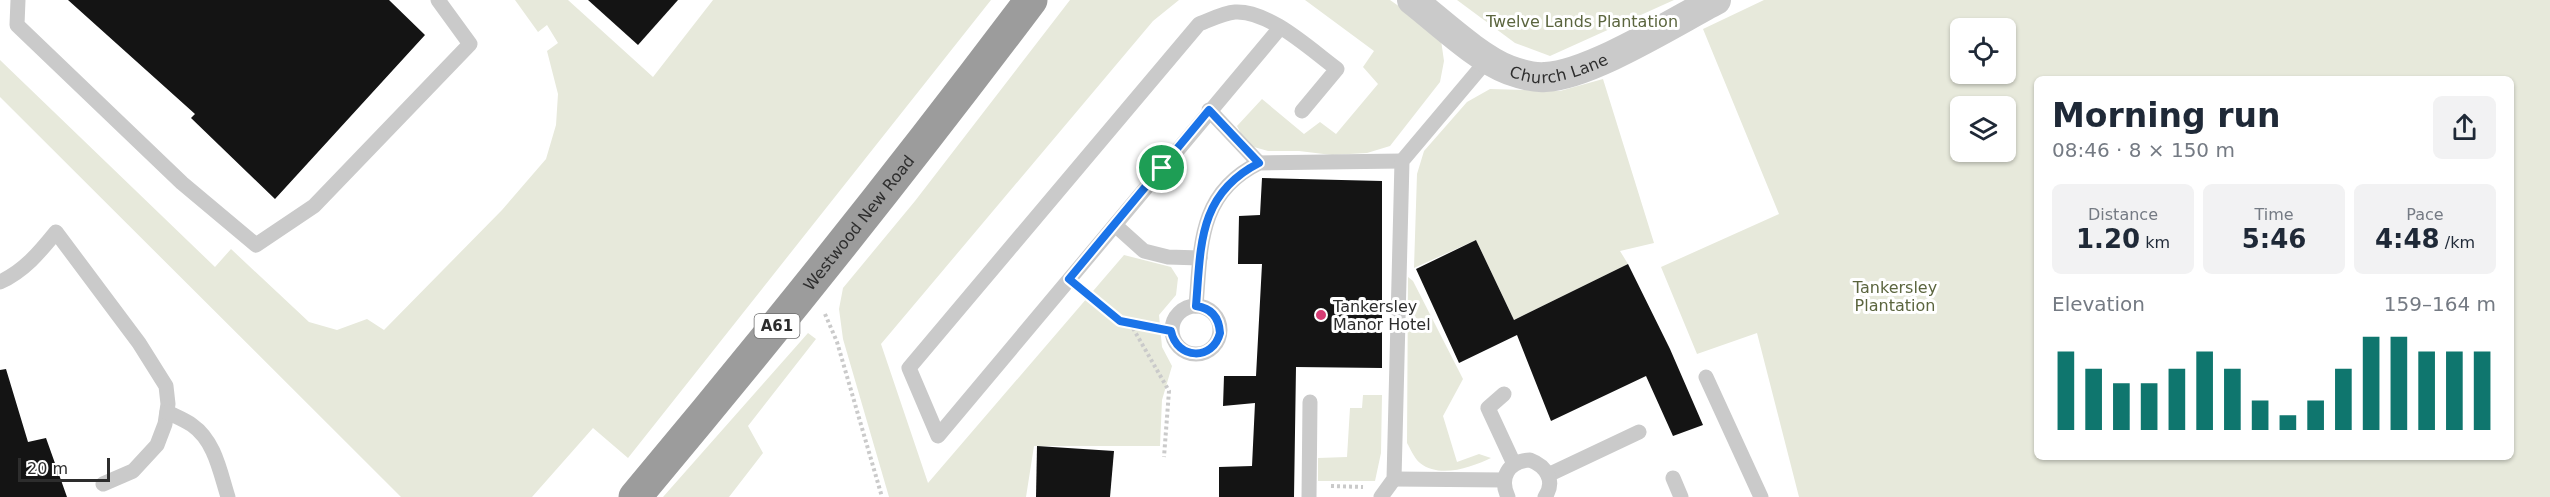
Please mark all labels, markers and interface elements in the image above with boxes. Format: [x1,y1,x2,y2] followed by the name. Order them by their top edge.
[1485,12,1678,31] park label: Twelve Lands Plantation
[1950,18,2016,162] map controls
[1950,18,2016,84] button: locate
[1507,50,1611,87] street label: Church Lane
[1950,96,2016,162] button: layers
[2052,96,2280,135] text: Morning run
[2433,96,2496,159] button: share
[2052,138,2235,162] text: 08:46 · 8 × 150 m
[1136,142,1187,193] pin
[800,151,919,294] street label: Westwood New Road
[1145,151,1178,184] icon: arrive
[2088,205,2158,224] text: Distance
[2254,205,2294,224] text: Time
[2406,205,2444,224] text: Pace
[2076,224,2140,254] text: 1.20
[2242,224,2306,254] text: 5:46
[2375,224,2440,254] text: 4:48
[2140,233,2170,252] text: km
[2440,233,2475,252] text: /km
[1852,278,1937,315] park label: Tankersley Plantation
[2052,292,2145,316] text: Elevation
[2384,292,2496,316] text: 159–164 m
[1332,297,1431,334] place label: Tankersley Manor Hotel
[1314,308,1328,322] marker: Tankersley Manor Hotel
[754,314,800,338] road number: A61
[18,455,110,482] scale bar
[27,459,68,478] text: 20 m

